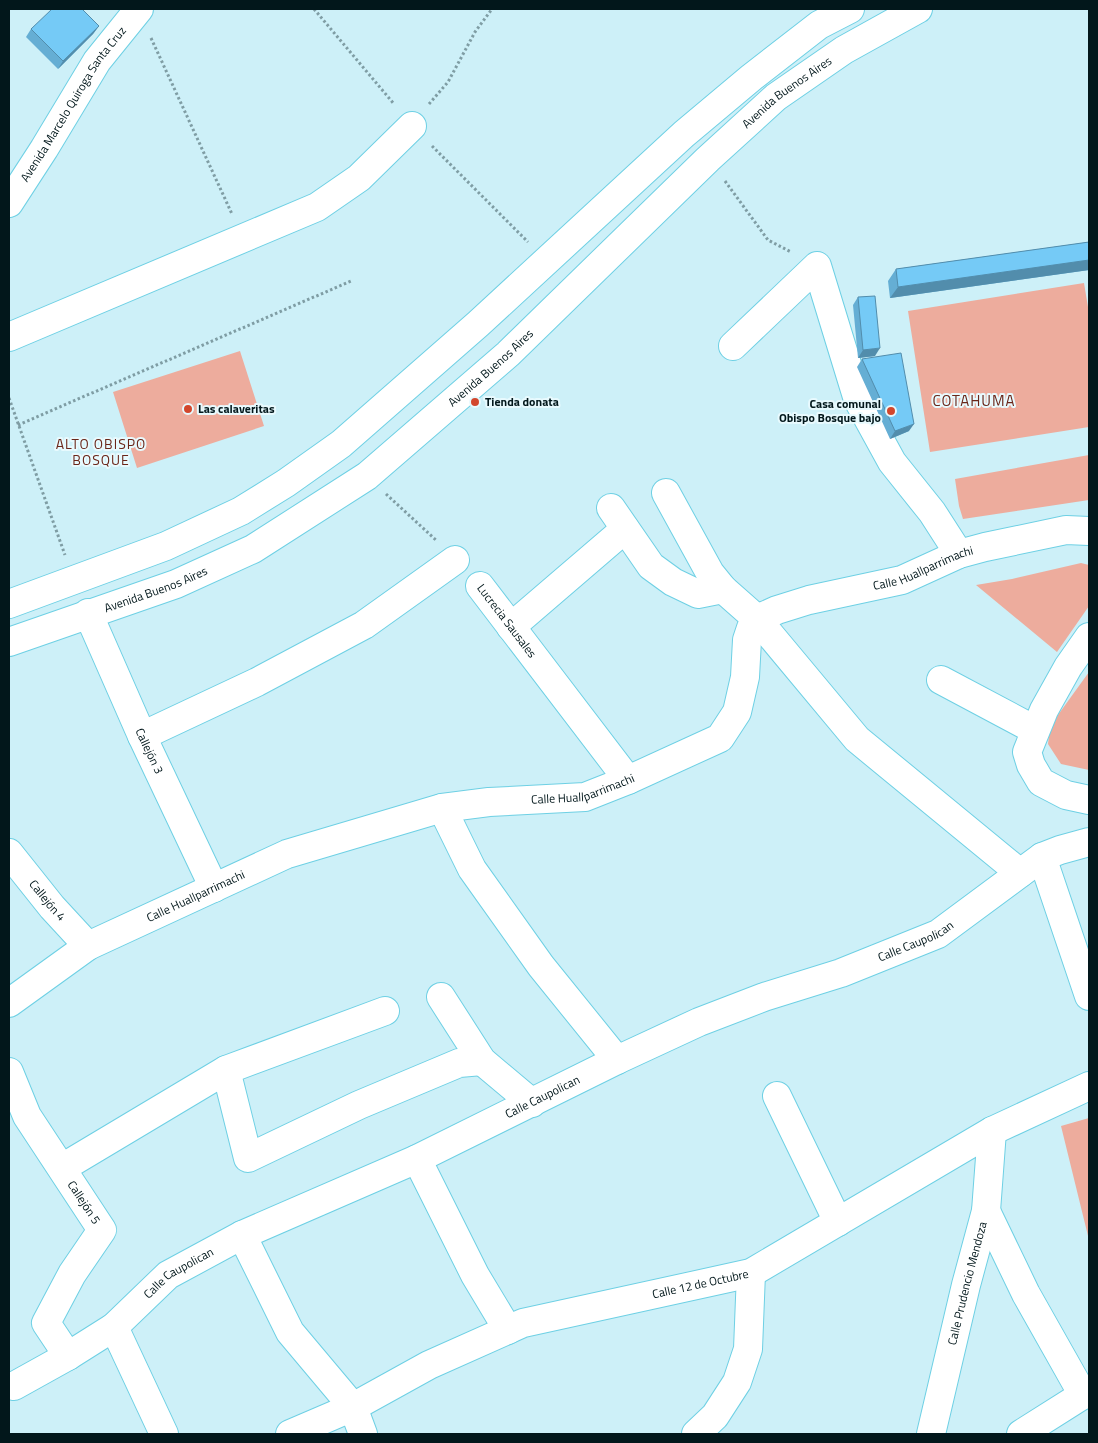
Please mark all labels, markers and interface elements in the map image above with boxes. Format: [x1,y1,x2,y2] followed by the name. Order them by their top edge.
[15,22,130,185] street label: Avenida Marcelo Quiroga Santa Cruz
[737,51,836,133] street label: Avenida Buenos Aires
[443,324,538,411] street label: Avenida Buenos Aires
[932,389,1016,412] district label: COTAHUMA
[485,392,559,411] place label: Tienda donata
[779,394,881,427] place label: Casa comunal Obispo Bosque bajo
[469,396,481,408] marker: Tienda donata
[198,399,275,418] place label: Las calaveritas
[182,403,194,415] marker: Las calaveritas
[885,405,897,417] marker: Casa comunal Obispo Bosque bajo
[56,433,146,470] district label: ALTO OBISPO BOSQUE
[871,541,975,595] street label: Calle Huallparrimachi
[102,561,211,617] street label: Avenida Buenos Aires
[473,580,542,662] street label: Lucrecia Sausales
[131,725,169,777] street label: Callejón 3
[530,768,637,809] street label: Calle Huallparrimachi
[143,865,248,927] street label: Calle Huallparrimachi
[25,875,71,925] street label: Callejón 4
[875,916,957,966] street label: Calle Caupolican
[501,1070,583,1123] street label: Calle Caupolican
[63,1176,106,1228] street label: Callejón 5
[942,1219,992,1347] street label: Calle Prudencio Mendoza
[139,1242,217,1303] street label: Calle Caupolican
[650,1264,750,1303] street label: Calle 12 de Octubre

